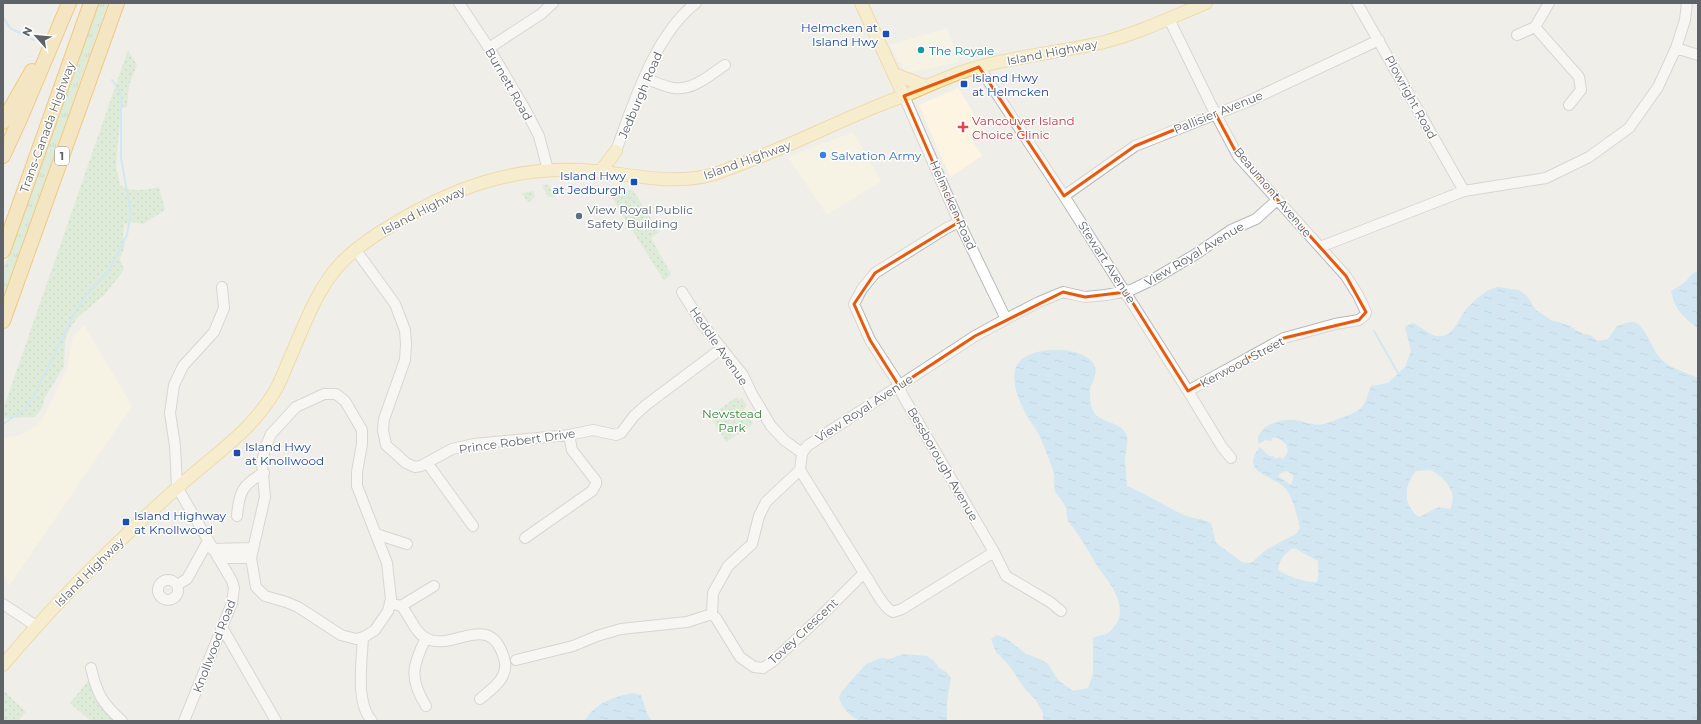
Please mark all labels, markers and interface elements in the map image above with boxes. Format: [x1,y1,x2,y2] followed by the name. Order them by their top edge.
[16,16,56,56] north arrow
[801,20,878,49] place label: Helmcken at Island Hwy
[19,24,35,39] text: N
[881,29,891,39] marker: Helmcken at Island Hwy
[1005,36,1099,68] street label: Island Highway
[929,43,994,58] place label: The Royale
[482,45,536,123] street label: Burnett Road
[916,45,926,55] marker: The Royale
[615,49,665,142] street label: Jedburgh Road
[1382,53,1440,141] street label: Plowright Road
[16,59,78,195] street label: Trans-Canada Highway
[972,70,1049,99] place label: Island Hwy at Helmcken
[959,79,969,89] marker: Island Hwy at Helmcken
[1171,87,1265,137] street label: Pallisier Avenue
[972,113,1075,142] place label: Vancouver Island Choice Clinic
[957,121,969,133] marker: Vancouver Island Choice Clinic
[701,137,793,183] street label: Island Highway
[1231,144,1315,240] street label: Beaumont Avenue
[55,147,69,165] road number: 1
[831,148,922,163] place label: Salvation Army
[818,150,828,160] marker: Salvation Army
[927,158,979,252] street label: Helmcken Road
[552,168,626,197] place label: Island Hwy at Jedburgh
[629,177,639,187] marker: Island Hwy at Jedburgh
[379,182,468,238] street label: Island Highway
[587,202,693,231] place label: View Royal Public Safety Building
[574,211,584,221] marker: View Royal Public Safety Building
[1075,218,1139,306] street label: Stewart Avenue
[1142,218,1246,290] street label: View Royal Avenue
[686,304,752,388] street label: Heddle Avenue
[1197,333,1287,391] street label: Kerwood Street
[812,371,916,445] street label: View Royal Avenue
[904,405,982,523] street label: Bessborough Avenue
[702,406,762,435] park label: Newstead Park
[458,425,576,457] street label: Prince Robert Drive
[245,439,324,468] place label: Island Hwy at Knollwood
[232,448,242,458] marker: Island Hwy at Knollwood
[134,508,227,537] place label: Island Highway at Knollwood
[121,517,131,527] marker: Island Highway at Knollwood
[51,534,127,610] street label: Island Highway
[765,595,841,667] street label: Tovey Crescent
[189,597,239,695] street label: Knollwood Road

